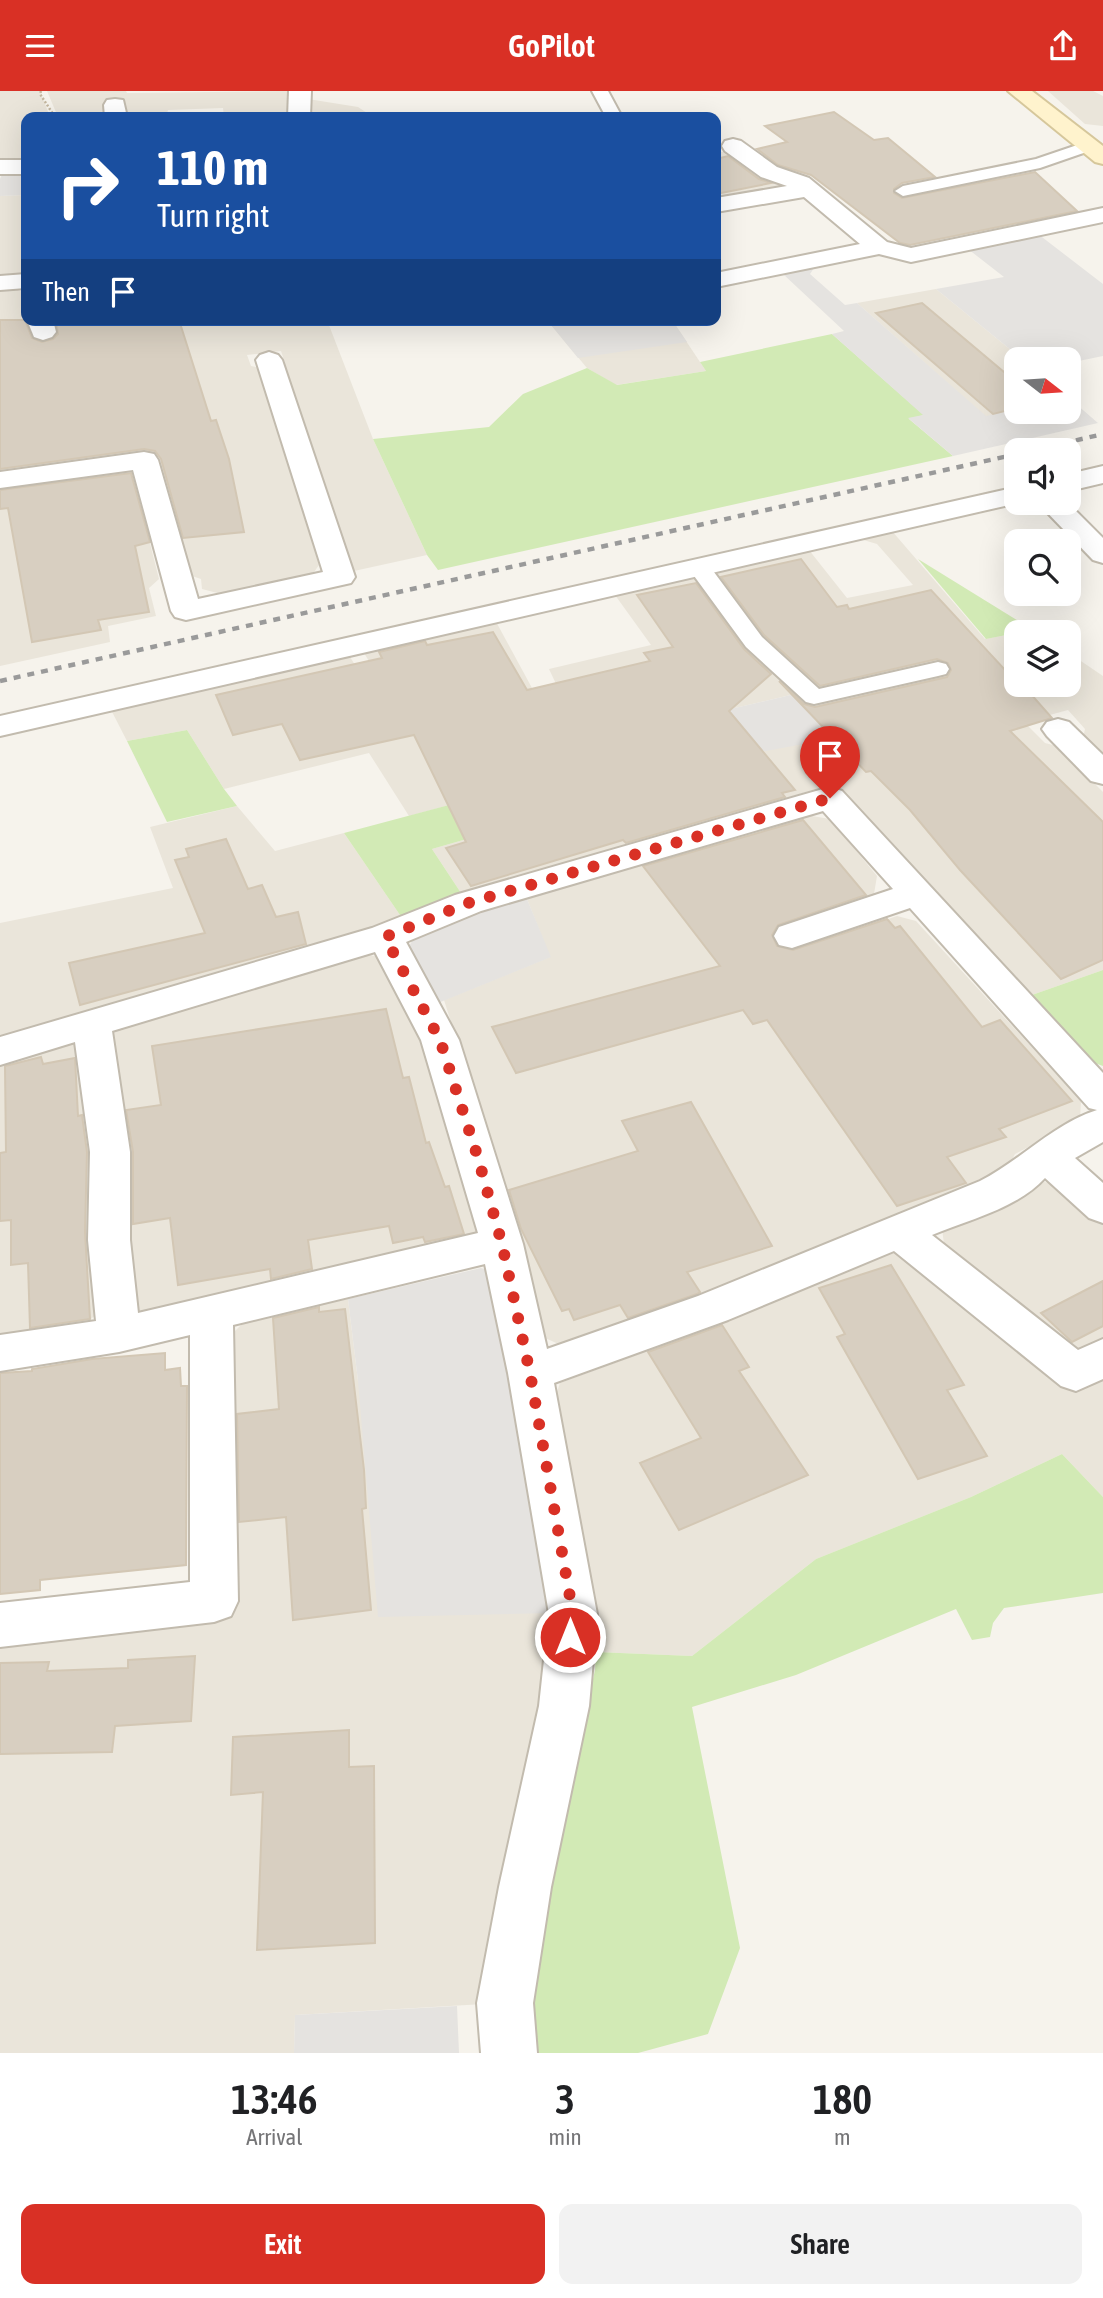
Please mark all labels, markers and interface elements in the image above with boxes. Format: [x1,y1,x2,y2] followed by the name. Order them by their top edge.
[21,27,59,65] icon: menu
[508,27,595,64] text: GoPilot
[1044,27,1082,65] icon: share
[157,139,268,195] text: 110 m
[42,140,133,231] icon: right
[157,197,270,234] text: Turn right
[104,273,142,311] icon: arrive
[42,277,90,307] text: Then
[1004,347,1082,423] north arrow
[1004,347,1081,697] map controls
[1004,438,1081,515] button: sound
[1004,529,1081,606] button: search
[1004,620,1081,697] button: layers
[800,726,860,798] pin
[811,737,849,775] icon: arrive
[533,1600,607,1674] position arrow
[231,2075,318,2123] text: 13:46
[555,2075,575,2123] text: 3
[813,2075,872,2123] text: 180
[246,2124,302,2150] text: Arrival
[549,2124,582,2150] text: min
[834,2124,851,2150] text: m
[21,2204,545,2284] button: Exit
[559,2204,1082,2284] button: Share

